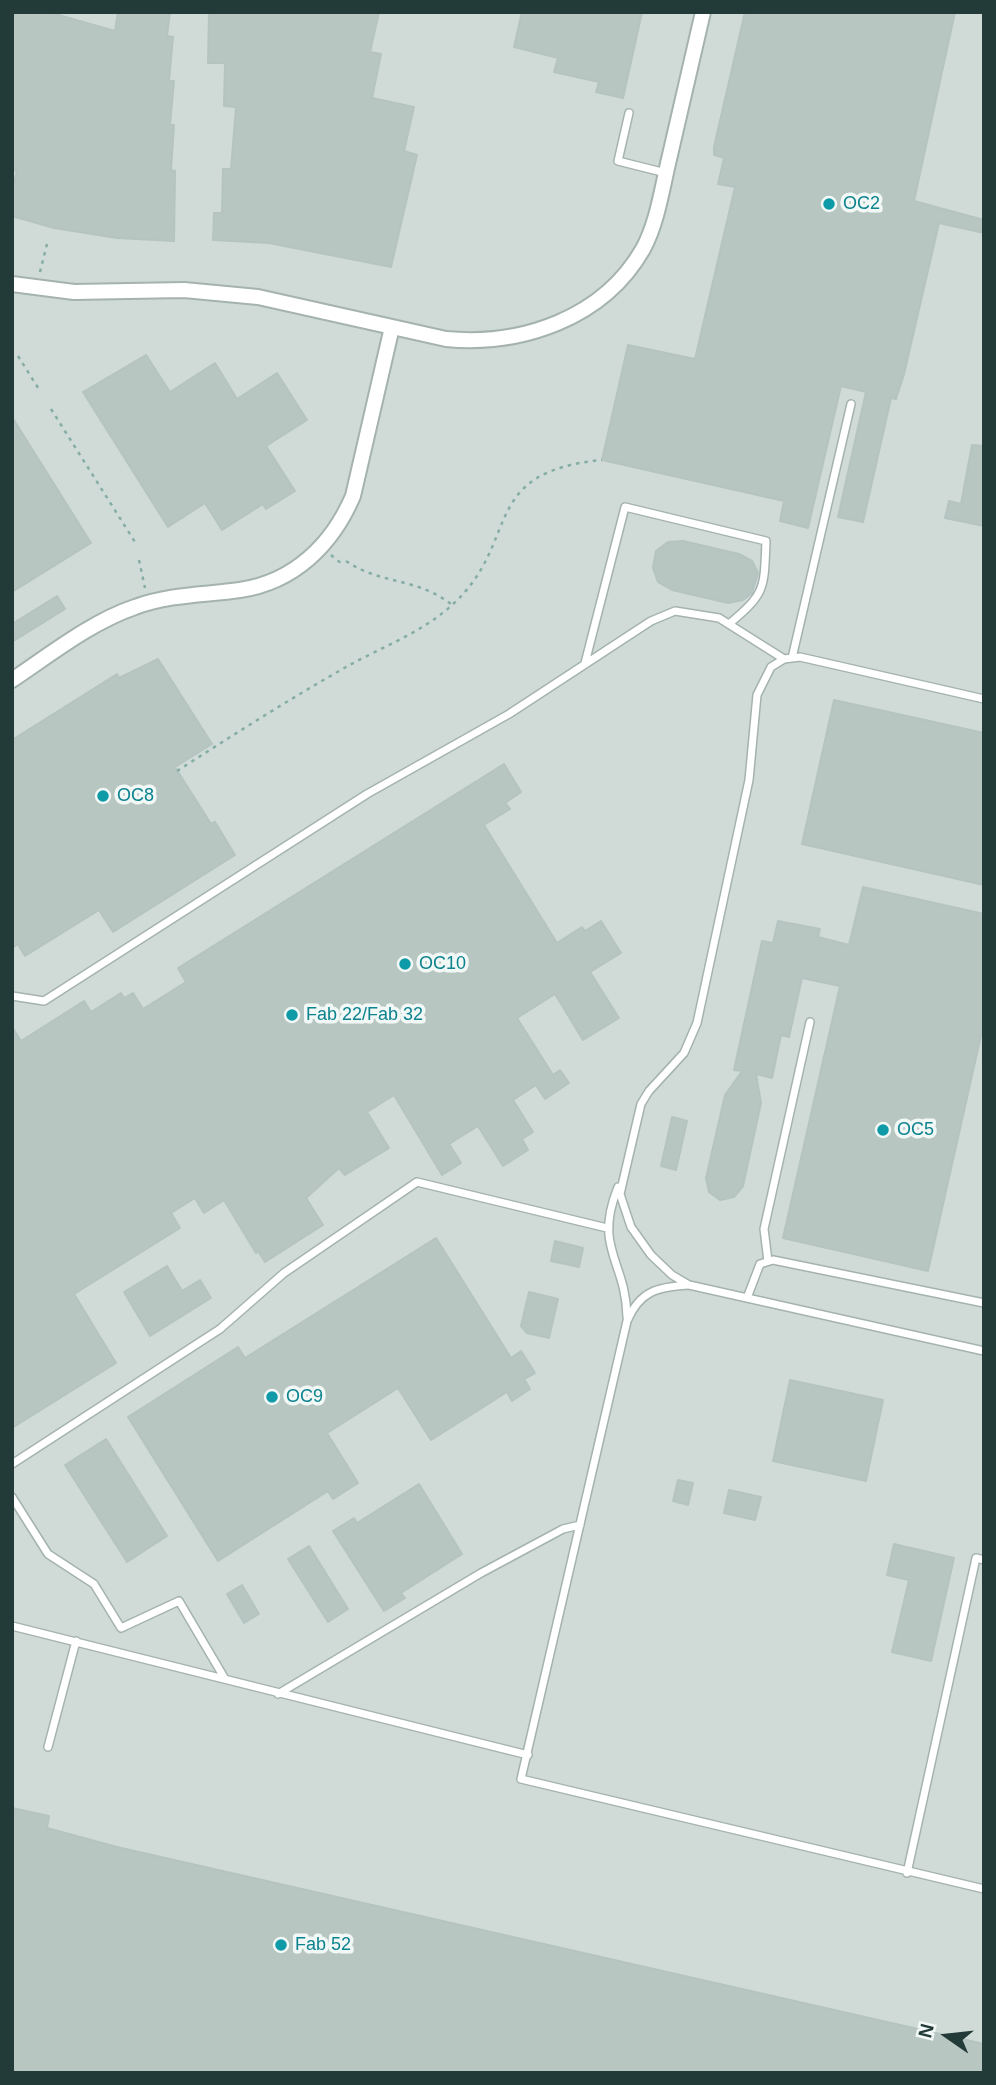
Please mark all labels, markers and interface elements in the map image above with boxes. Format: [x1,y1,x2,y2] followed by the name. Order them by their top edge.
[843,193,880,215] place label: OC2
[821,196,837,212] marker: OC2
[117,785,154,807] place label: OC8
[95,788,111,804] marker: OC8
[419,953,466,975] place label: OC10
[397,956,413,972] marker: OC10
[306,1004,423,1026] place label: Fab 22/Fab 32
[284,1007,300,1023] marker: Fab 22/Fab 32
[897,1119,934,1141] place label: OC5
[875,1122,891,1138] marker: OC5
[286,1386,323,1408] place label: OC9
[264,1389,280,1405] marker: OC9
[295,1934,351,1956] place label: Fab 52
[273,1937,289,1953] marker: Fab 52
[912,2001,982,2071] north arrow
[914,2022,938,2040] text: N

